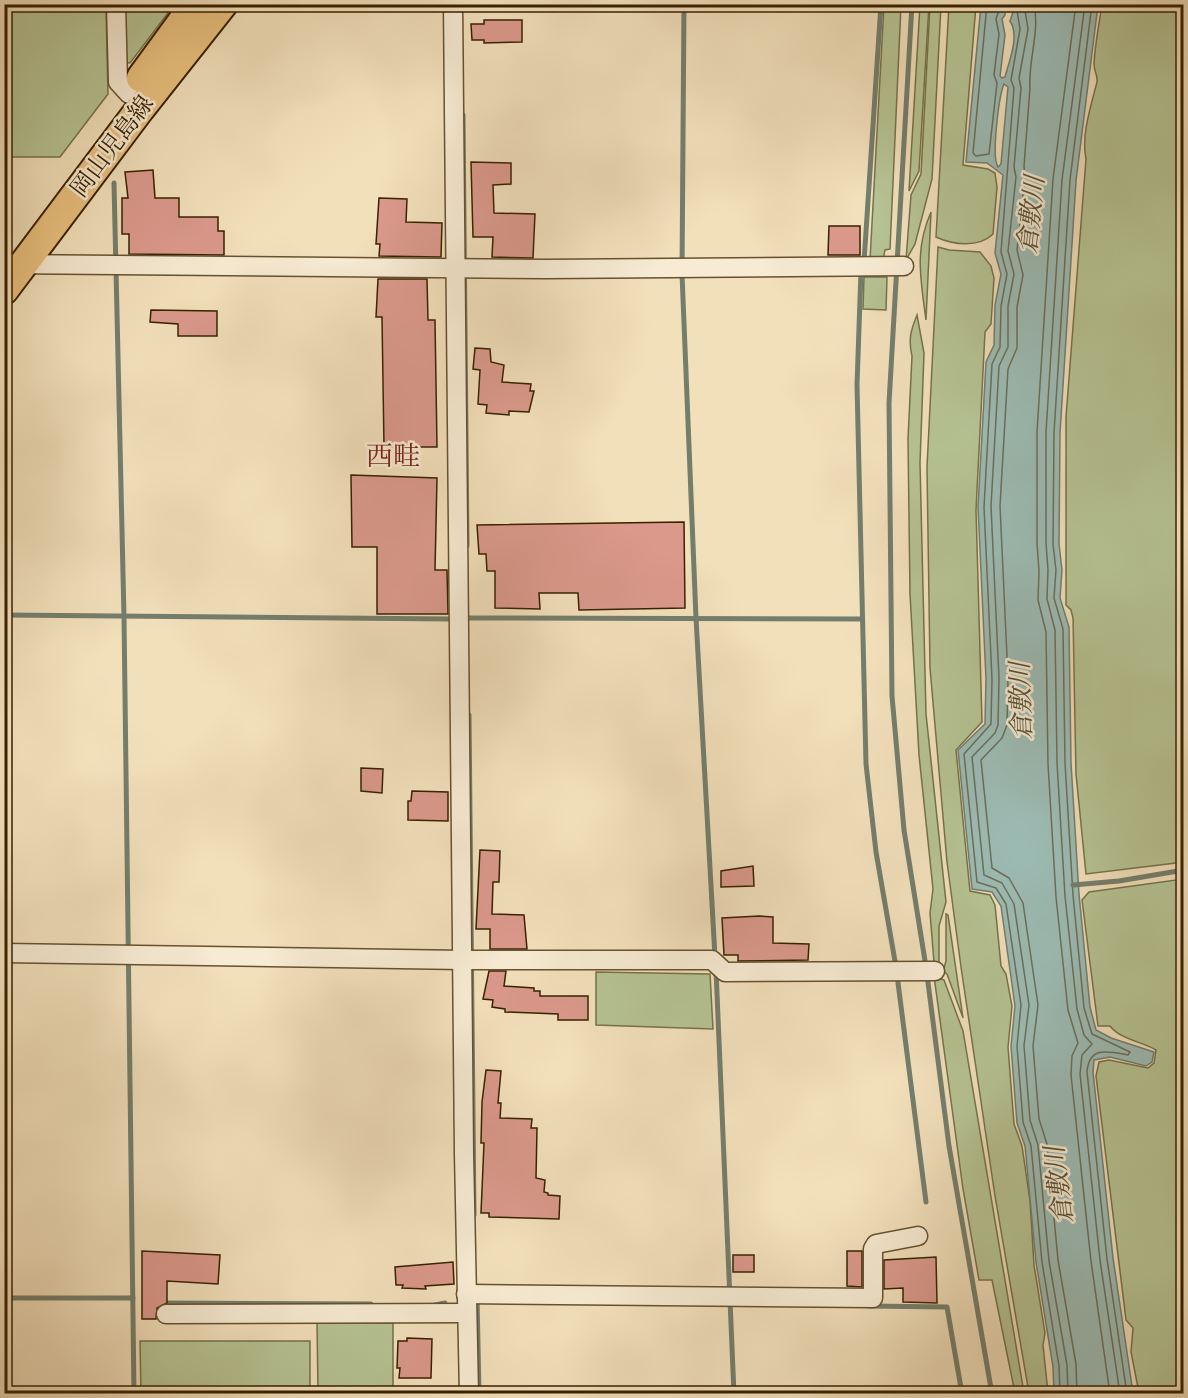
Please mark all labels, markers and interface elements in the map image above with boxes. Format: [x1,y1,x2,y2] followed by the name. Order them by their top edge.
[65,90,161,204] street label: 岡山児島線
[1012,172,1053,256] water label: 倉敷川
[366,441,420,475] district label: 西畦
[1004,658,1040,741] water label: 倉敷川
[1039,1141,1081,1226] water label: 倉敷川

